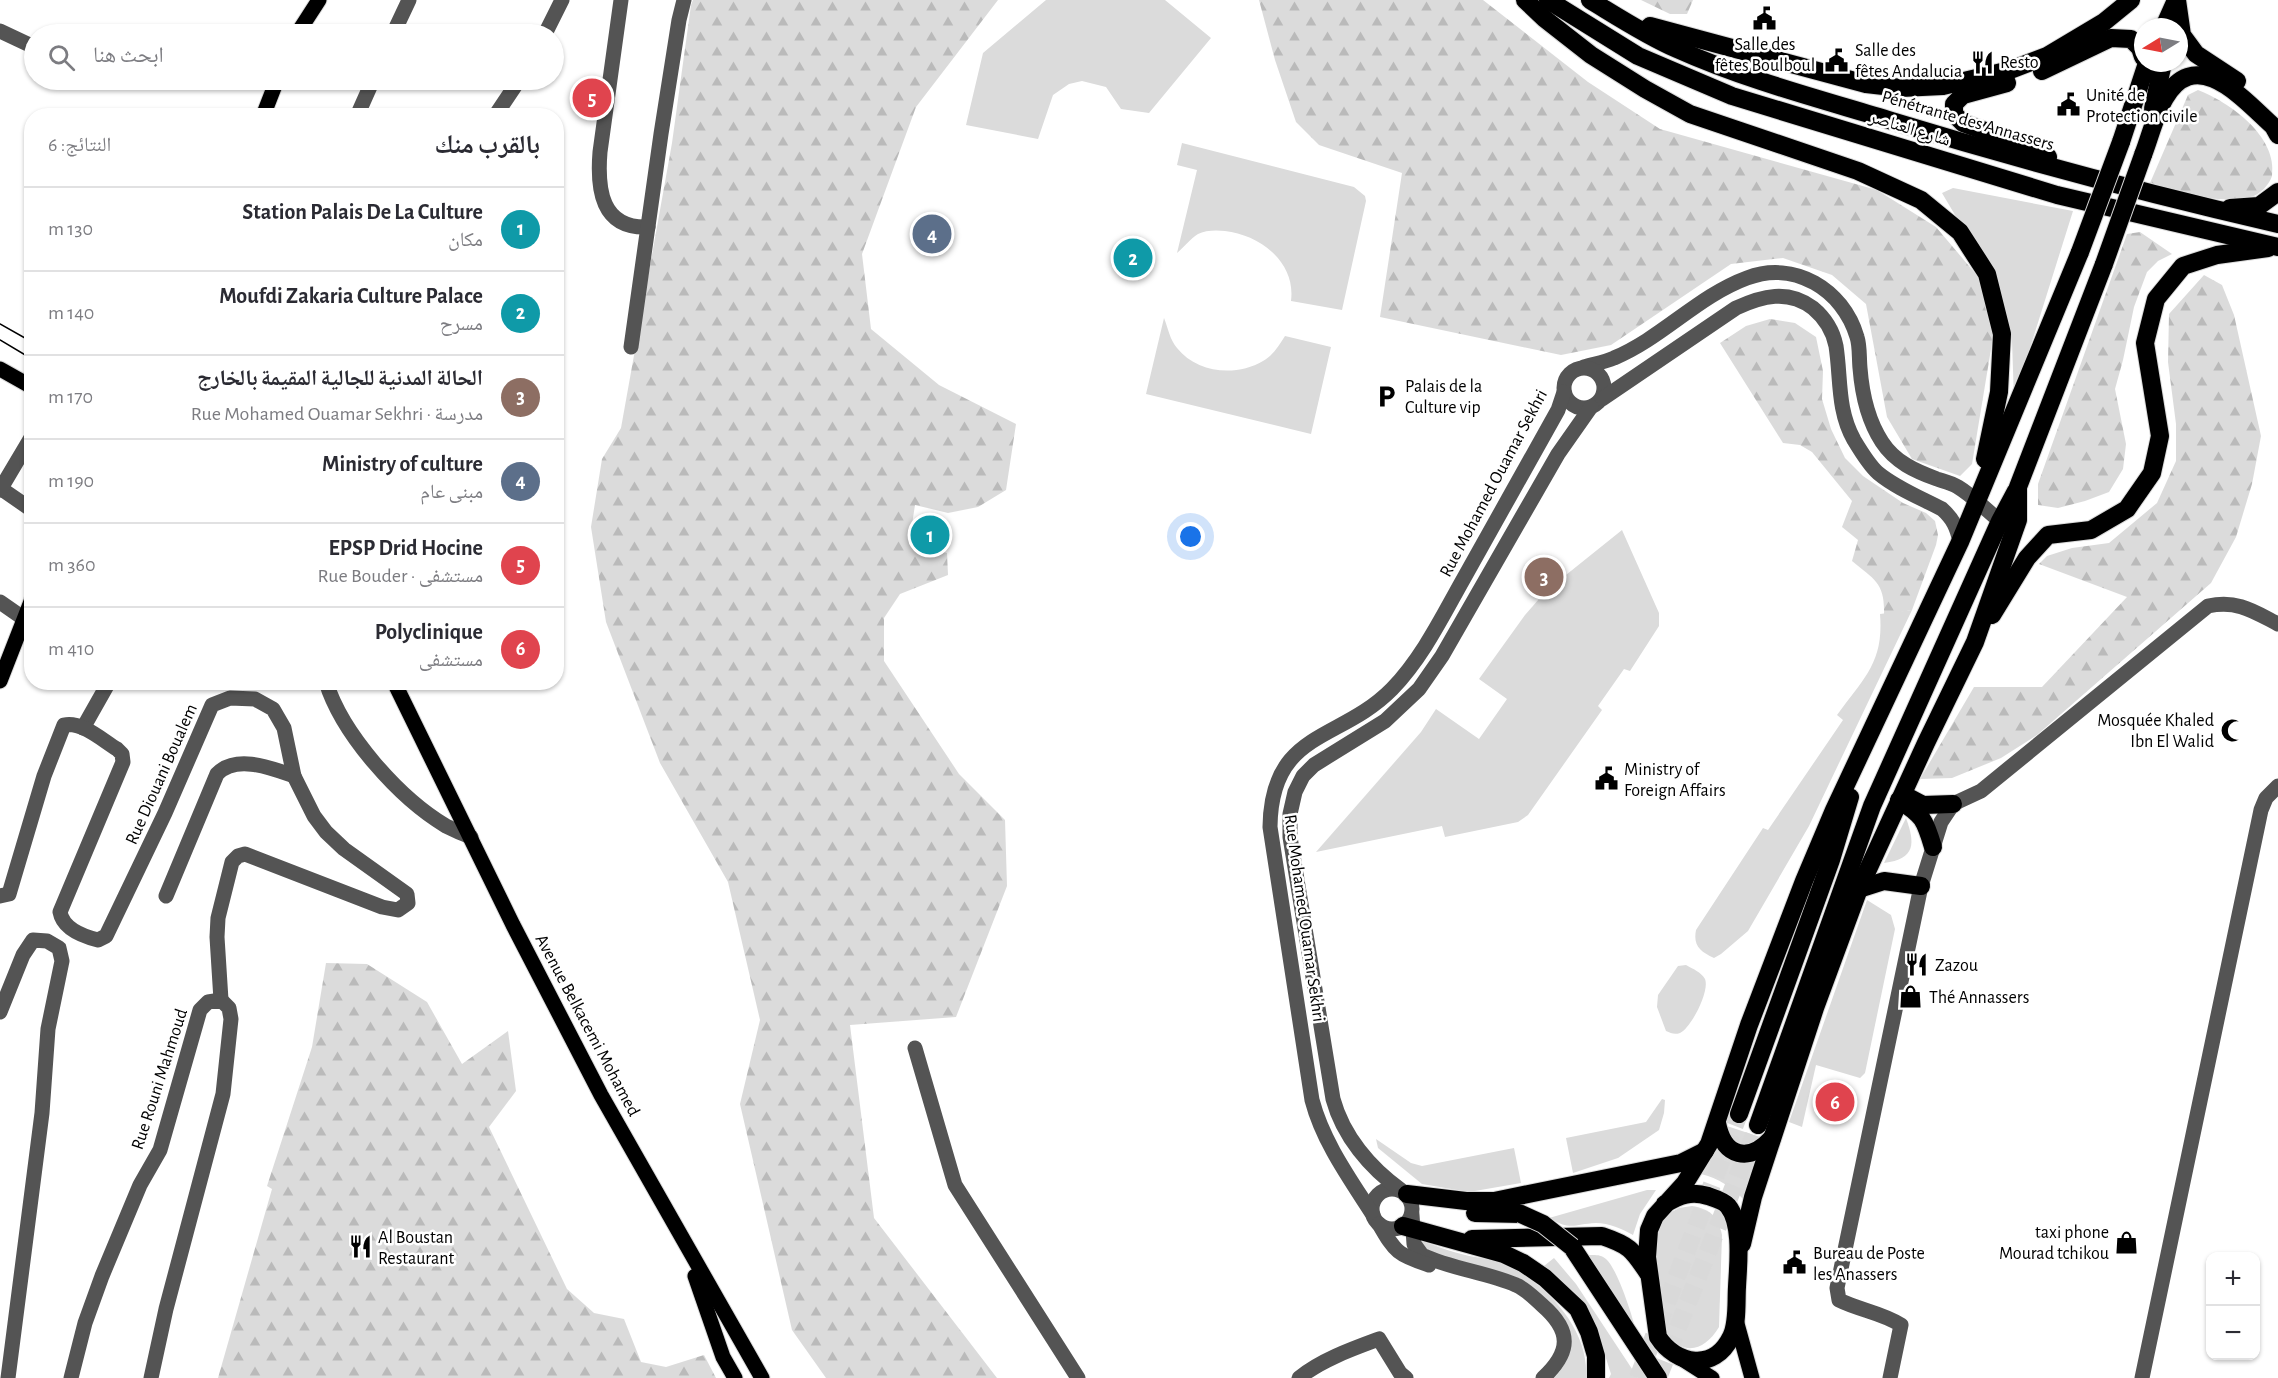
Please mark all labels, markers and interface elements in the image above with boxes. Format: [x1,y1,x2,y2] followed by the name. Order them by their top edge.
[1752,5,1778,31] public building icon: Salle des fêtes Boulboul
[2134,18,2188,72] north arrow
[24,24,564,90] search box
[1715,36,1815,75] place label: Salle des fêtes Boulboul
[45,41,78,74] icon: search
[1855,42,1962,81] place label: Salle des fêtes Andalucia
[93,44,164,66] text: ابحث هنا
[1824,47,1850,73] public building icon: Salle des fêtes Andalucia
[1969,49,1995,75] restaurant icon: Resto
[2000,54,2039,72] place label: Resto
[572,76,612,120] pin: 5
[2086,87,2197,126] place label: Unité de Protection civile
[1880,88,2056,154] street label: Pénétrante des Annassers
[2055,92,2081,118] public building icon: Unité de Protection civile
[1866,108,1952,151] street label: شارع العناصر
[435,132,540,158] text: بالقرب منك
[48,135,111,155] text: النتائج: 6
[242,201,483,223] text: Station Palais De La Culture
[912,212,952,256] pin: 4
[48,219,93,239] text: 130 m
[517,219,524,239] text: 1
[448,230,483,250] text: مكان
[1114,236,1152,280] pin: 2
[219,285,483,307] text: Moufdi Zakaria Culture Palace
[48,303,94,323] text: 140 m
[516,303,525,323] text: 2
[440,314,483,334] text: مسرح
[197,367,483,389] text: الحالة المدنية للجالية المقيمة بالخارج
[1405,378,1482,417] place label: Palais de la Culture vip
[1374,383,1400,409] parking icon: Palais de la Culture vip
[48,387,93,407] text: 170 m
[516,387,525,407] text: 3
[1437,387,1551,580] street label: Rue Mohamed Ouamar Sekhri
[191,404,483,424] text: مدرسة · Rue Mohamed Ouamar Sekhri
[322,453,483,475] text: Ministry of culture
[48,471,94,491] text: 190 m
[515,471,526,491] text: 4
[420,482,483,502] text: مبنى عام
[910,512,950,558] pin: 1
[1176,522,1205,551] your location
[329,537,483,559] text: EPSP Drid Hocine
[1524,554,1564,600] pin: 3
[48,555,96,575] text: 360 m
[516,555,525,575] text: 5
[318,566,483,586] text: مستشفى · Rue Bouder
[375,621,483,643] text: Polyclinique
[48,639,94,659] text: 410 m
[516,639,525,659] text: 6
[419,650,483,670] text: مستشفى
[123,701,201,847] street label: Rue Diouani Boualem
[2097,712,2214,751] place label: Mosquée Khaled Ibn El Walid
[2219,717,2245,743] mosque icon: Mosquée Khaled Ibn El Walid
[1624,761,1726,800] place label: Ministry of Foreign Affairs
[1593,766,1619,792] public building icon: Ministry of Foreign Affairs
[1281,813,1327,1023] street label: Rue Mohamed Ouamar Sekhri
[532,932,643,1119] street label: Avenue Belkacemi Mohamed
[1904,952,1930,978] restaurant icon: Zazou
[1935,957,1978,975] place label: Zazou
[1898,984,1924,1010] shop icon: Thé Annassers
[1929,989,2029,1007] place label: Thé Annassers
[129,1007,191,1152] street label: Rue Rouni Mahmoud
[1816,1080,1854,1124] pin: 6
[1999,1224,2109,1263] place label: taxi phone Mourad tchikou
[378,1229,454,1268] place label: Al Boustan Restaurant
[2114,1229,2140,1255] shop icon: taxi phone Mourad tchikou
[347,1234,373,1260] restaurant icon: Al Boustan Restaurant
[1813,1245,1925,1284] place label: Bureau de Poste les Anassers
[1782,1250,1808,1276] public building icon: Bureau de Poste les Anassers
[2206,1252,2260,1360] map controls
[2206,1252,2260,1306] button: +
[2206,1306,2260,1360] button: −

